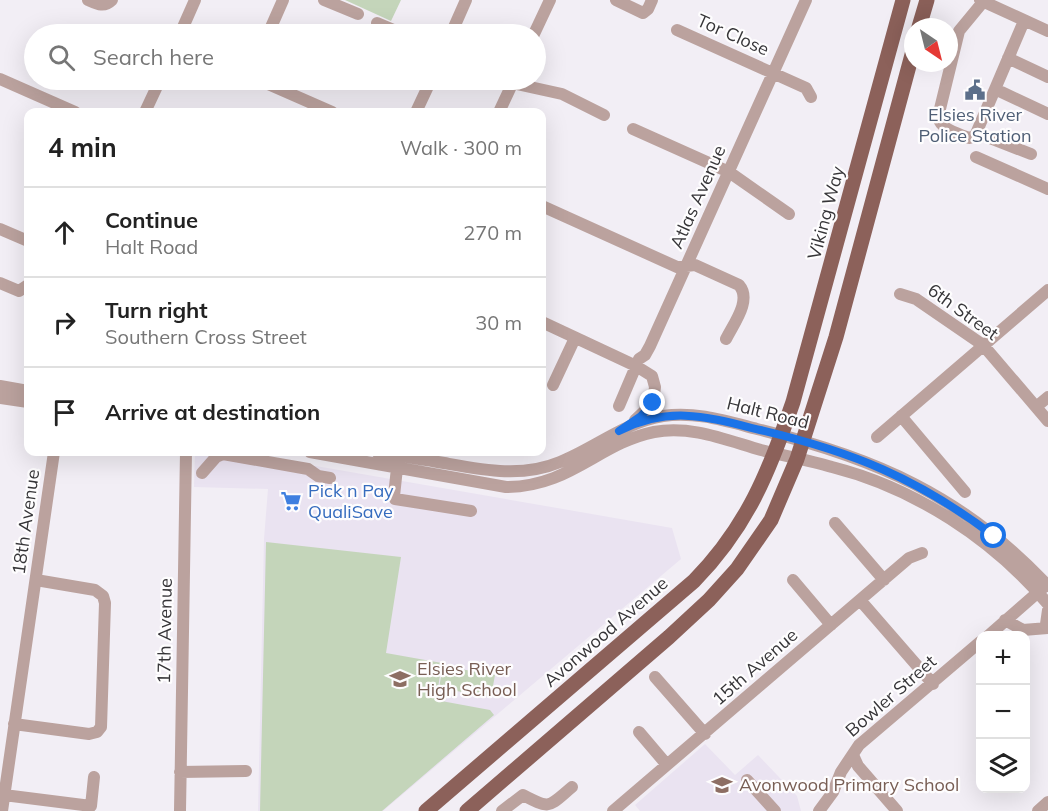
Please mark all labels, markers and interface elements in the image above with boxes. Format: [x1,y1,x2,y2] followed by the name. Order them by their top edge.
[694,8,773,61] street label: Tor Close
[904,18,958,72] north arrow
[24,24,546,90] search box
[45,41,78,74] icon: search
[93,43,214,71] text: Search here
[963,78,987,102] public building icon: Elsies River Police Station
[918,103,1032,147] place label: Elsies River Police Station
[48,131,117,164] text: 4 min
[400,135,522,160] text: Walk · 300 m
[665,142,731,252] street label: Atlas Avenue
[802,163,849,262] street label: Viking Way
[105,206,198,234] text: Continue
[48,216,81,249] icon: ahead
[463,220,522,245] text: 270 m
[105,234,198,259] text: Halt Road
[923,278,1003,345] street label: 6th Street
[105,296,208,324] text: Turn right
[48,306,81,339] icon: right
[475,310,522,335] text: 30 m
[105,324,307,349] text: Southern Cross Street
[639,389,665,415] route end
[725,391,812,434] street label: Halt Road
[48,396,81,429] icon: arrive
[105,398,320,426] text: Arrive at destination
[7,468,44,576] street label: 18th Avenue
[308,479,394,523] place label: Pick n Pay QualiSave
[279,489,303,513] supermarket icon: Pick n Pay QualiSave
[980,522,1006,548] route start
[539,571,673,692] street label: Avonwood Avenue
[152,578,177,684] street label: 17th Avenue
[707,623,802,710] street label: 15th Avenue
[976,631,1030,793] map controls
[976,631,1030,685] button: +
[840,650,941,741] street label: Bowler Street
[417,657,517,701] place label: Elsies River High School
[388,667,412,691] school or university icon: Elsies River High School
[976,685,1030,739] button: −
[976,739,1030,793] button: layers
[710,773,734,797] school or university icon: Avonwood Primary School
[739,773,959,796] place label: Avonwood Primary School

